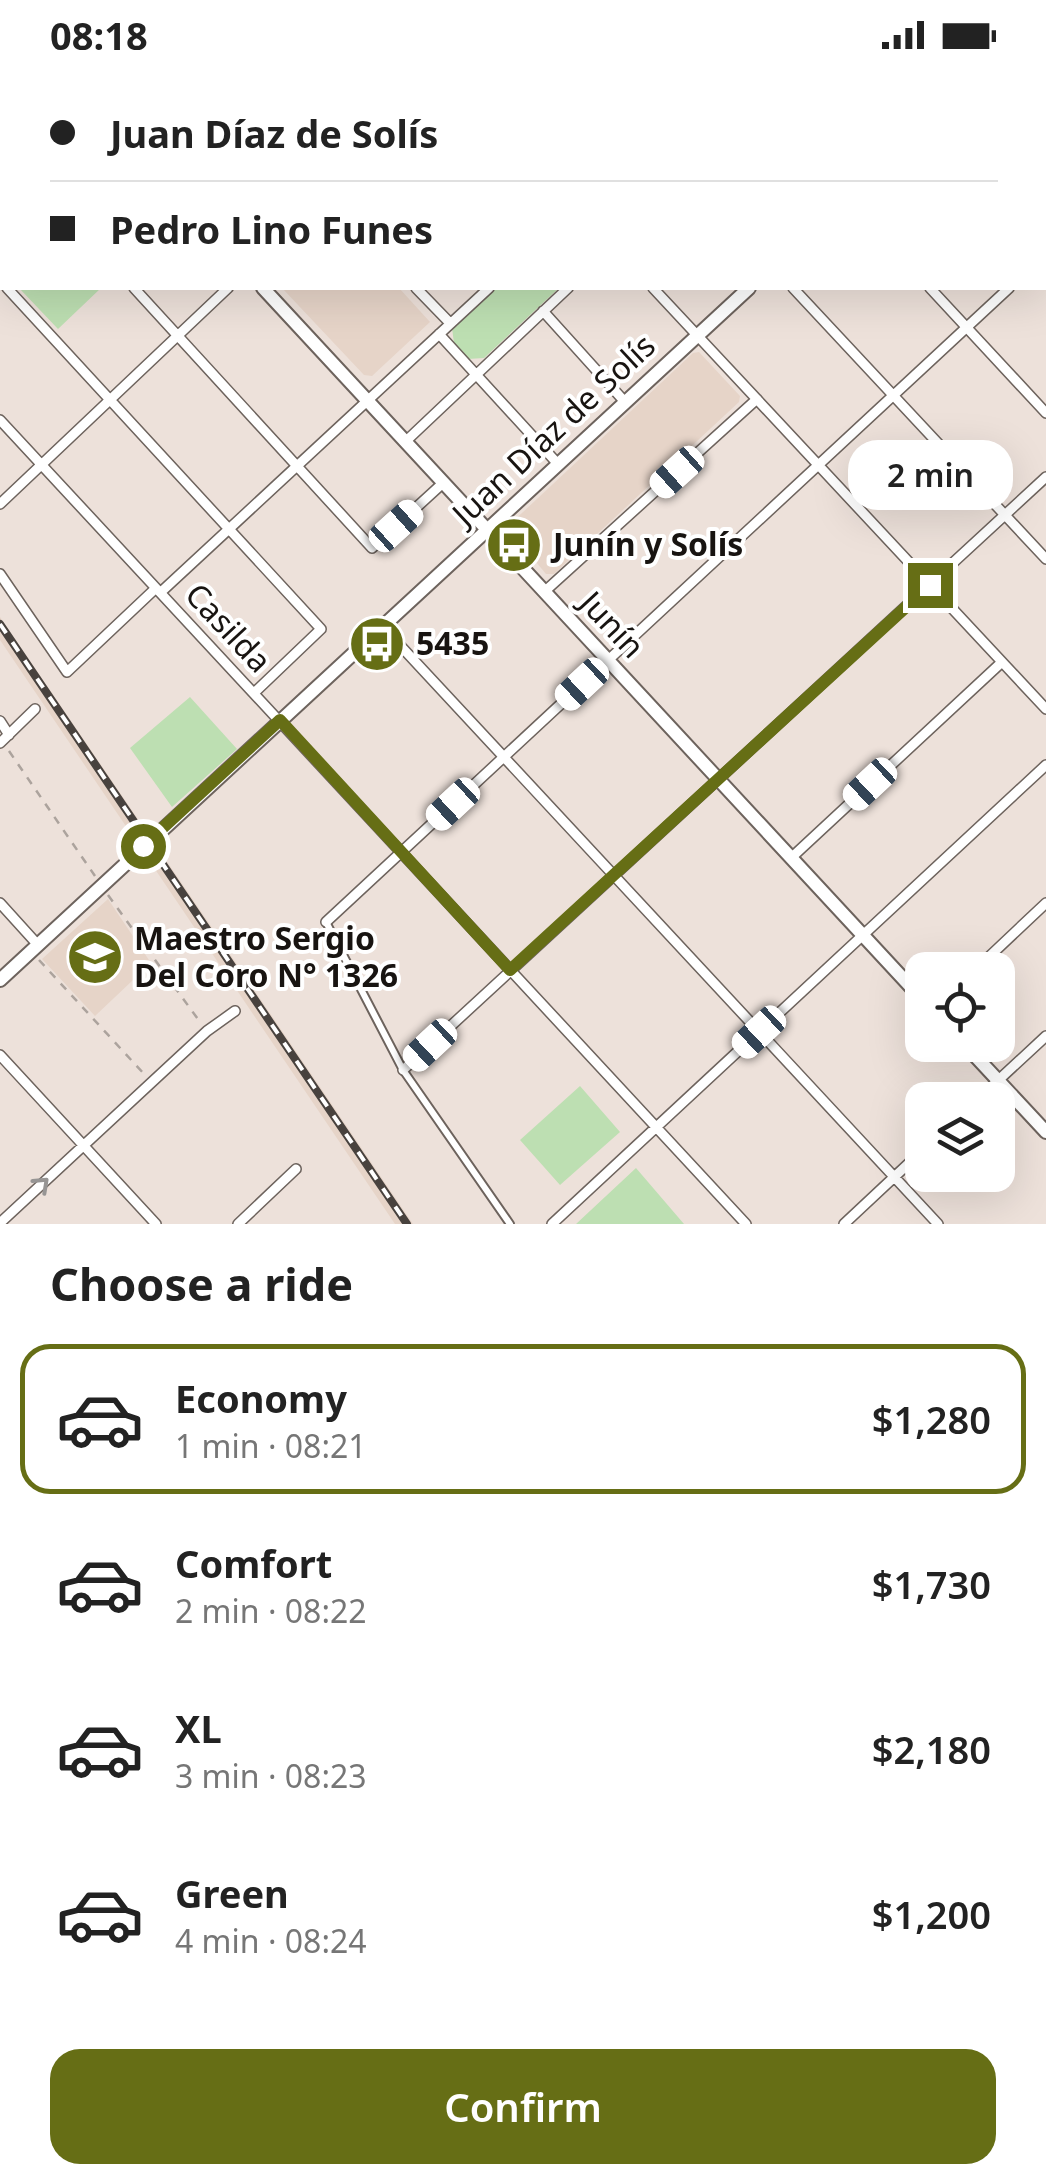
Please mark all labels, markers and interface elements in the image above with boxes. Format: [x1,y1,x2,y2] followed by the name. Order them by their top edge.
[50,9,148,61] text: 08:18
[110,107,438,159] text: Juan Díaz de Solís
[110,203,433,255] text: Pedro Lino Funes
[440,324,664,536] street label: Juan Díaz de Solís
[848,440,1012,510] callout: 2 min
[645,441,709,503] car
[887,453,974,496] text: 2 min
[364,495,428,557] car
[484,515,544,575] bus stop icon: Junín y Solís
[550,522,743,565] place label: Junín y Solís
[908,563,953,608] route end
[177,573,282,681] street label: Casilda
[569,579,655,667] street label: Junín
[347,614,407,674] bus stop icon: 5435
[416,621,489,664] place label: 5435
[550,653,614,715] car
[838,753,902,815] car
[421,773,485,835] car
[121,824,166,869] route start
[134,916,398,996] place label: Maestro Sergio Del Coro N° 1326
[65,927,125,987] school or university icon: Maestro Sergio Del Coro N° 1326
[905,952,1015,1192] map controls
[905,952,1015,1062] button: locate
[727,1001,791,1063] car
[398,1014,462,1076] car
[905,1082,1015,1192] button: layers
[30,1178,48,1196] one-way arrow
[50,1253,353,1314] text: Choose a ride
[175,1372,347,1424] text: Economy
[55,1374,145,1464] icon: car
[872,1393,991,1445] text: $1,280
[175,1424,367,1467] text: 1 min · 08:21
[175,1537,332,1589] text: Comfort
[55,1539,145,1629] icon: car
[872,1558,991,1610] text: $1,730
[175,1589,367,1632] text: 2 min · 08:22
[175,1702,222,1754] text: XL
[55,1704,145,1794] icon: car
[872,1723,991,1775] text: $2,180
[175,1754,367,1797] text: 3 min · 08:23
[175,1867,289,1919] text: Green
[55,1869,145,1959] icon: car
[872,1888,991,1940] text: $1,200
[175,1919,367,1962] text: 4 min · 08:24
[50,2049,996,2164] button: Confirm

